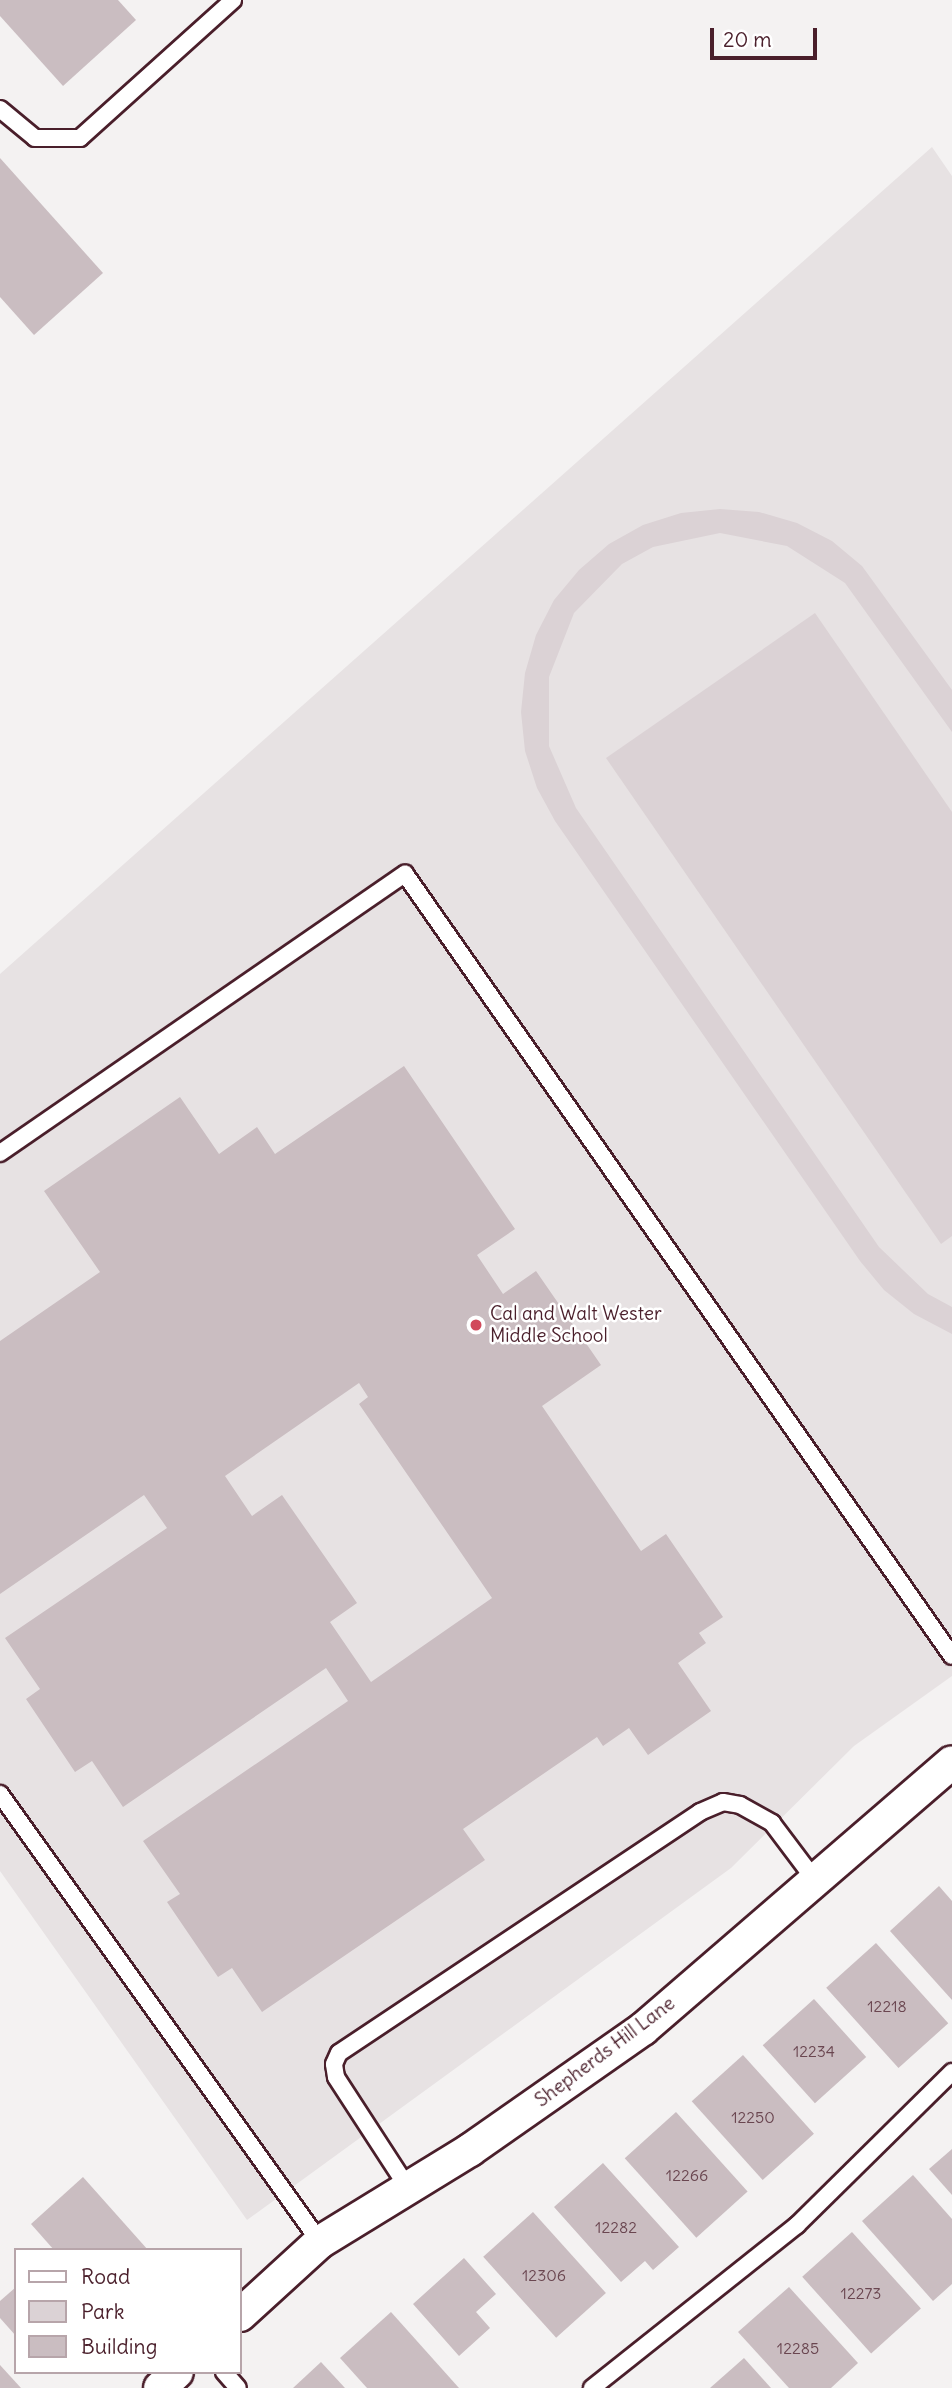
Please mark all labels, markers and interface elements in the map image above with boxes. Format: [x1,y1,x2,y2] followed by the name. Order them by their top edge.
[714,14,821,58] scale bar
[723,26,772,53] text: 20 m
[490,1303,662,1347] place label: Cal and Walt Wester Middle School
[468,1317,484,1333] marker: Cal and Walt Wester Middle School
[531,1992,679,2112] street label: Shepherds Hill Lane
[867,1996,907,2016] house number: 12218
[793,2041,835,2061] house number: 12234
[731,2107,775,2127] house number: 12250
[666,2165,708,2185] house number: 12266
[595,2217,637,2237] house number: 12282
[14,2248,242,2374] legend
[81,2263,130,2290] text: Road
[522,2265,566,2285] house number: 12306
[841,2283,881,2303] house number: 12273
[81,2298,124,2325] text: Park
[81,2333,157,2360] text: Building
[777,2338,819,2358] house number: 12285

